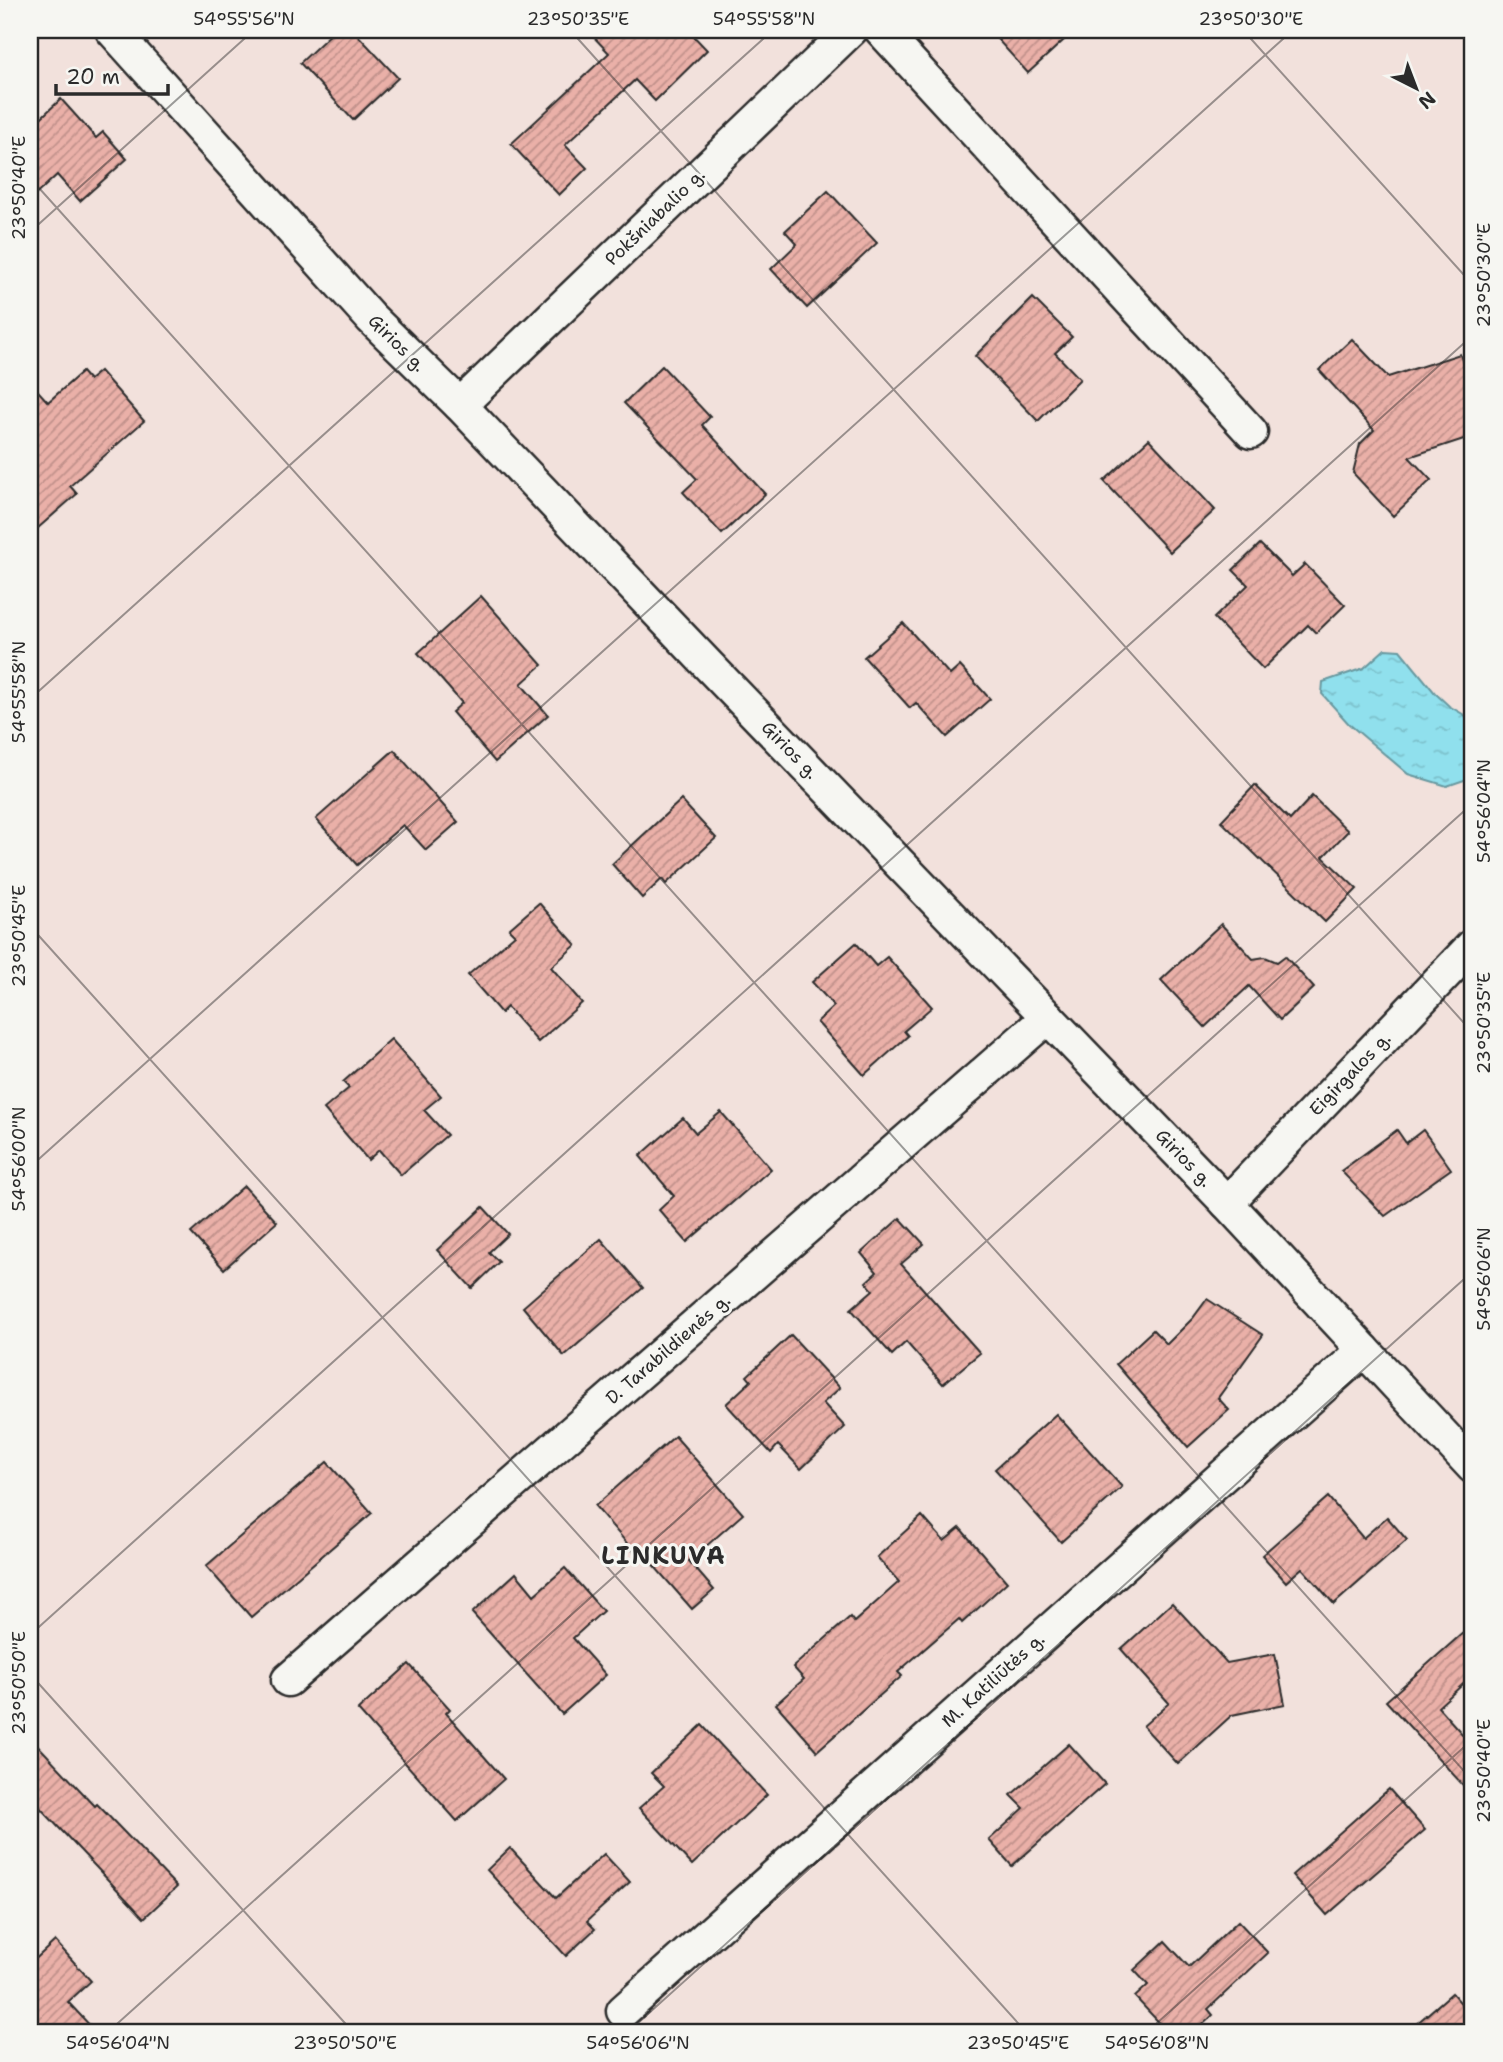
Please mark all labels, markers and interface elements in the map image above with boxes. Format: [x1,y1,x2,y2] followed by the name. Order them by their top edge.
[193,7,295,31] text: 54°55'56"N
[527,7,629,31] text: 23°50'35"E
[713,7,815,31] text: 54°55'58"N
[1199,7,1303,31] text: 23°50'30"E
[56,52,168,96] scale bar
[1380,52,1450,122] north arrow
[66,63,120,91] text: 20 m
[1413,86,1441,115] text: N
[7,136,31,240] text: 23°50'40"E
[600,163,710,271] street label: Pokšniabalio g.
[1472,223,1496,327] text: 23°50'30"E
[363,309,431,377] street label: Girios g.
[7,641,31,743] text: 54°55'58"N
[756,716,824,784] street label: Girios g.
[1472,759,1496,863] text: 54°56'04"N
[7,885,31,987] text: 23°50'45"E
[1472,972,1496,1074] text: 23°50'35"E
[1304,1027,1396,1121] street label: Eigirgalos g.
[7,1107,31,1211] text: 54°56'00"N
[1150,1124,1218,1192] street label: Girios g.
[1472,1227,1496,1331] text: 54°56'06"N
[601,1288,735,1410] street label: D. Tarabildienės g.
[601,1540,727,1572] district label: LINKUVA
[936,1627,1050,1733] street label: M. Katiliūtės g.
[7,1631,31,1735] text: 23°50'50"E
[1472,1719,1496,1823] text: 23°50'40"E
[66,2031,170,2055] text: 54°56'04"N
[293,2031,397,2055] text: 23°50'50"E
[586,2031,690,2055] text: 54°56'06"N
[967,2031,1069,2055] text: 23°50'45"E
[1105,2031,1209,2055] text: 54°56'08"N

